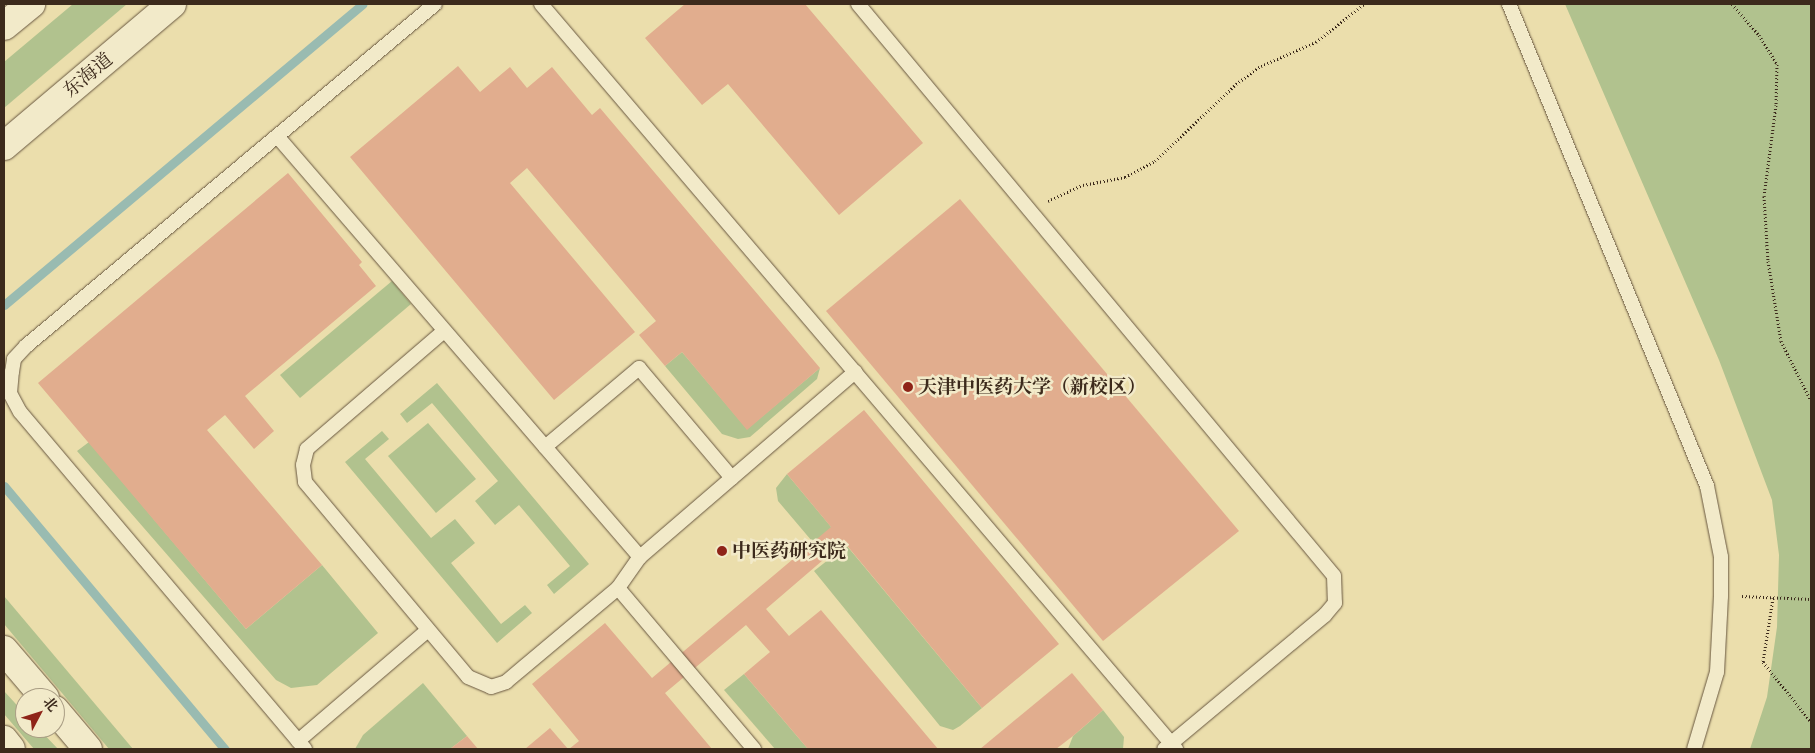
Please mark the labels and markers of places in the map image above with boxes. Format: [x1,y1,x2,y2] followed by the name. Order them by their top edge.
[918,376,1146,398] place label: 天津中医药大学（新校区）
[902,381,914,393] marker: 天津中医药大学（新校区）
[732,540,846,562] place label: 中医药研究院
[716,545,728,557] marker: 中医药研究院

